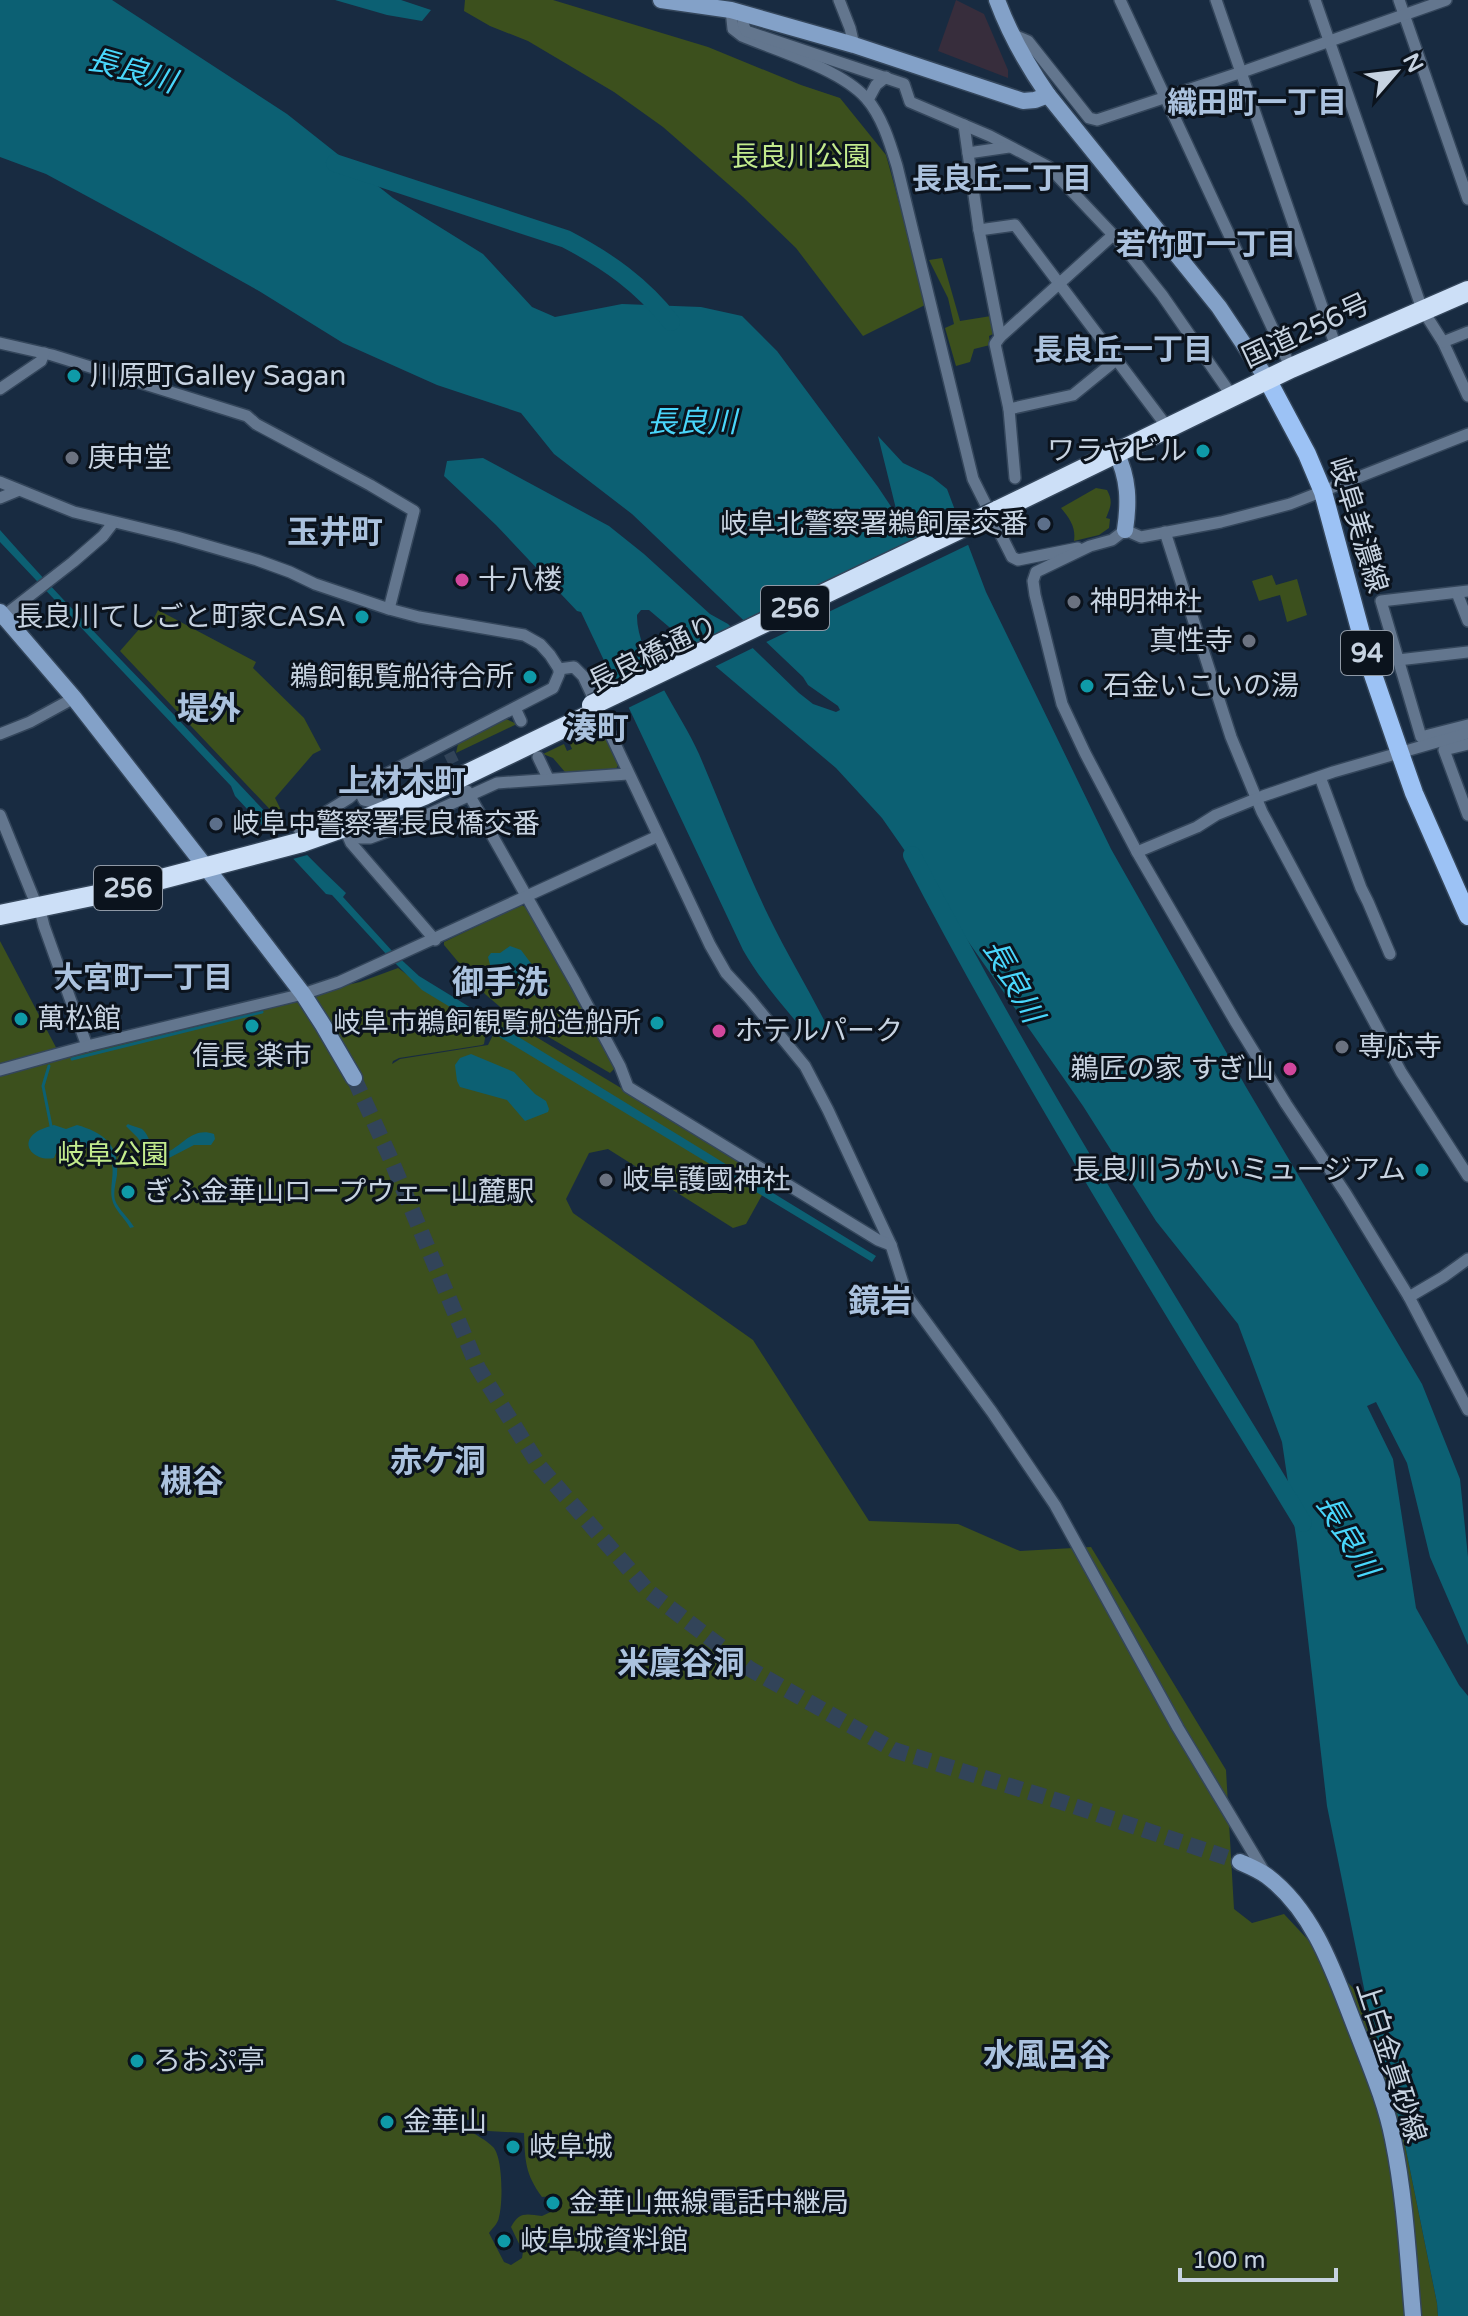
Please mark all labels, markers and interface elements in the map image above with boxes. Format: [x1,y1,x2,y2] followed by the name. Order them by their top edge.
[1356,32,1436,112] north arrow
[84,41,183,102] water label: 長良川
[1397,49,1428,77] text: N
[1167,85,1347,122] district label: 織田町一丁目
[731,140,871,174] park label: 長良川公園
[912,161,1092,198] district label: 長良丘二丁目
[1116,227,1296,264] district label: 若竹町一丁目
[1237,287,1375,375] street label: 国道256号
[1033,332,1213,369] district label: 長良丘一丁目
[90,359,346,393] place label: 川原町Galley Sagan
[65,367,83,385] marker: 川原町Galley Sagan
[647,404,740,441] water label: 長良川
[1047,434,1187,468] place label: ワラヤビル
[88,441,172,475] place label: 庚申堂
[1194,442,1212,460] marker: ワラヤビル
[63,449,81,467] marker: 庚申堂
[1321,453,1395,597] street label: 岐阜美濃線
[720,507,1028,541] place label: 岐阜北警察署鵜飼屋交番
[287,514,383,552] district label: 玉井町
[1035,515,1053,533] marker: 岐阜北警察署鵜飼屋交番
[478,563,562,597] place label: 十八楼
[453,571,471,589] marker: 十八楼
[1090,585,1202,619] place label: 神明神社
[761,586,829,630] road number: 256
[1065,593,1083,611] marker: 神明神社
[16,600,346,634] place label: 長良川てしごと町家CASA
[353,608,371,626] marker: 長良川てしごと町家CASA
[583,608,723,700] street label: 長良橋通り
[1149,624,1233,658] place label: 真性寺
[1341,631,1393,675] road number: 94
[1240,632,1258,650] marker: 真性寺
[290,660,514,694] place label: 鵜飼観覧船待合所
[521,668,539,686] marker: 鵜飼観覧船待合所
[1103,669,1299,703] place label: 石金いこいの湯
[1078,677,1096,695] marker: 石金いこいの湯
[177,690,241,728] district label: 堤外
[565,710,629,748] district label: 湊町
[338,763,466,801] district label: 上材木町
[232,807,540,841] place label: 岐阜中警察署長良橋交番
[207,815,225,833] marker: 岐阜中警察署長良橋交番
[94,866,162,910] road number: 256
[975,933,1052,1032] water label: 長良川
[53,960,233,997] district label: 大宮町一丁目
[452,964,548,1002] district label: 御手洗
[37,1002,121,1036] place label: 萬松館
[333,1006,641,1040] place label: 岐阜市鵜飼観覧船造船所
[12,1010,30,1028] marker: 萬松館
[648,1014,666,1032] marker: 岐阜市鵜飼観覧船造船所
[735,1014,903,1048] place label: ホテルパーク
[243,1017,261,1035] marker: 信長 楽市
[710,1022,728,1040] marker: ホテルパーク
[1358,1030,1442,1064] place label: 専応寺
[1333,1038,1351,1056] marker: 専応寺
[192,1039,312,1073] place label: 信長 楽市
[1071,1052,1274,1086] place label: 鵜匠の家 すぎ山
[1281,1060,1299,1078] marker: 鵜匠の家 すぎ山
[57,1138,169,1172] park label: 岐阜公園
[1073,1153,1406,1187] place label: 長良川うかいミュージアム
[1413,1161,1431,1179] marker: 長良川うかいミュージアム
[622,1163,790,1197] place label: 岐阜護國神社
[597,1171,615,1189] marker: 岐阜護國神社
[144,1175,534,1209] place label: ぎふ金華山ロープウェー山麓駅
[119,1183,137,1201] marker: ぎふ金華山ロープウェー山麓駅
[848,1283,912,1321] district label: 鏡岩
[390,1443,486,1481] district label: 赤ケ洞
[160,1463,224,1501] district label: 槻谷
[1308,1488,1388,1587] water label: 長良川
[617,1645,745,1683] district label: 米廩谷洞
[1349,1977,1433,2147] street label: 上白金真砂線
[983,2037,1111,2075] district label: 水風呂谷
[153,2044,265,2078] place label: ろおぷ亭
[128,2052,146,2070] marker: ろおぷ亭
[403,2105,487,2139] place label: 金華山
[378,2113,396,2131] marker: 金華山
[529,2130,613,2164] place label: 岐阜城
[504,2138,522,2156] marker: 岐阜城
[569,2186,849,2220] place label: 金華山無線電話中継局
[544,2194,562,2212] marker: 金華山無線電話中継局
[520,2224,688,2258] place label: 岐阜城資料館
[495,2232,513,2250] marker: 岐阜城資料館
[1180,2232,1336,2282] scale bar
[1192,2246,1266,2275] text: 100 m

